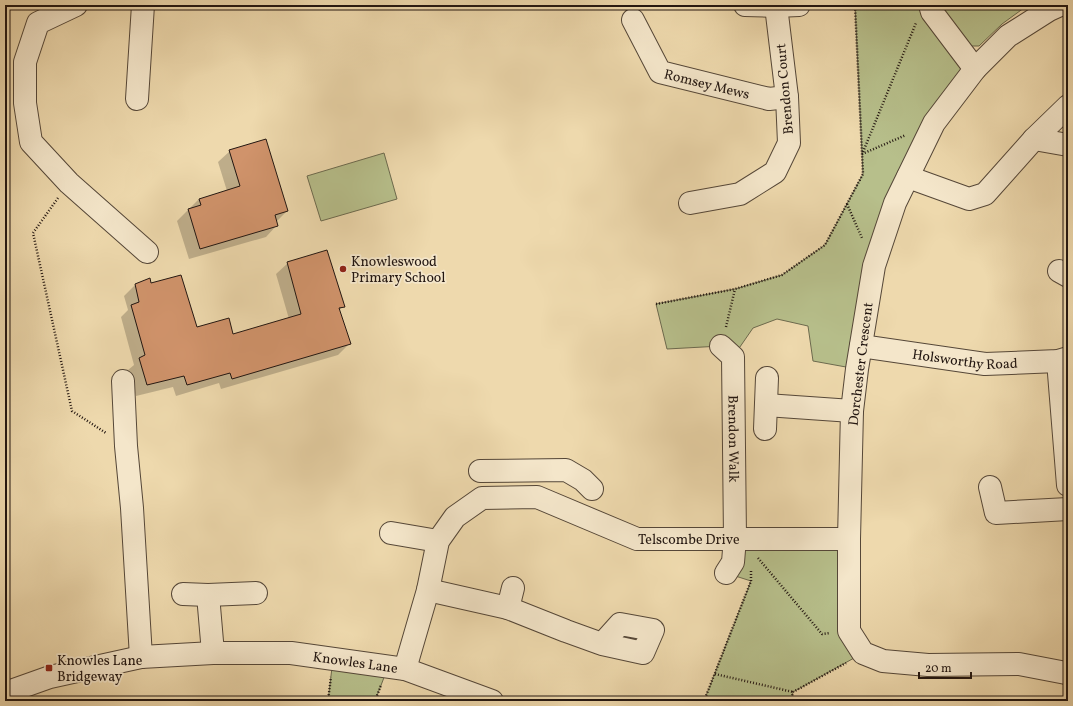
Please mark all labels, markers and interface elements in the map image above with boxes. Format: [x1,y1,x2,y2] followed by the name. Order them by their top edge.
[772,42,799,135] street label: Brendon Court
[662,65,751,105] street label: Romsey Mews
[351,253,445,288] place label: Knowleswood Primary School
[338,264,348,274] marker: Knowleswood Primary School
[844,301,879,427] street label: Dorchester Crescent
[911,346,1018,375] street label: Holsworthy Road
[722,395,742,483] street label: Brendon Walk
[638,531,740,550] street label: Telscombe Drive
[311,648,399,679] street label: Knowles Lane
[57,652,143,687] place label: Knowles Lane Bridgeway
[919,654,971,680] scale bar
[925,661,952,677] text: 20 m
[44,663,54,673] marker: Knowles Lane Bridgeway

